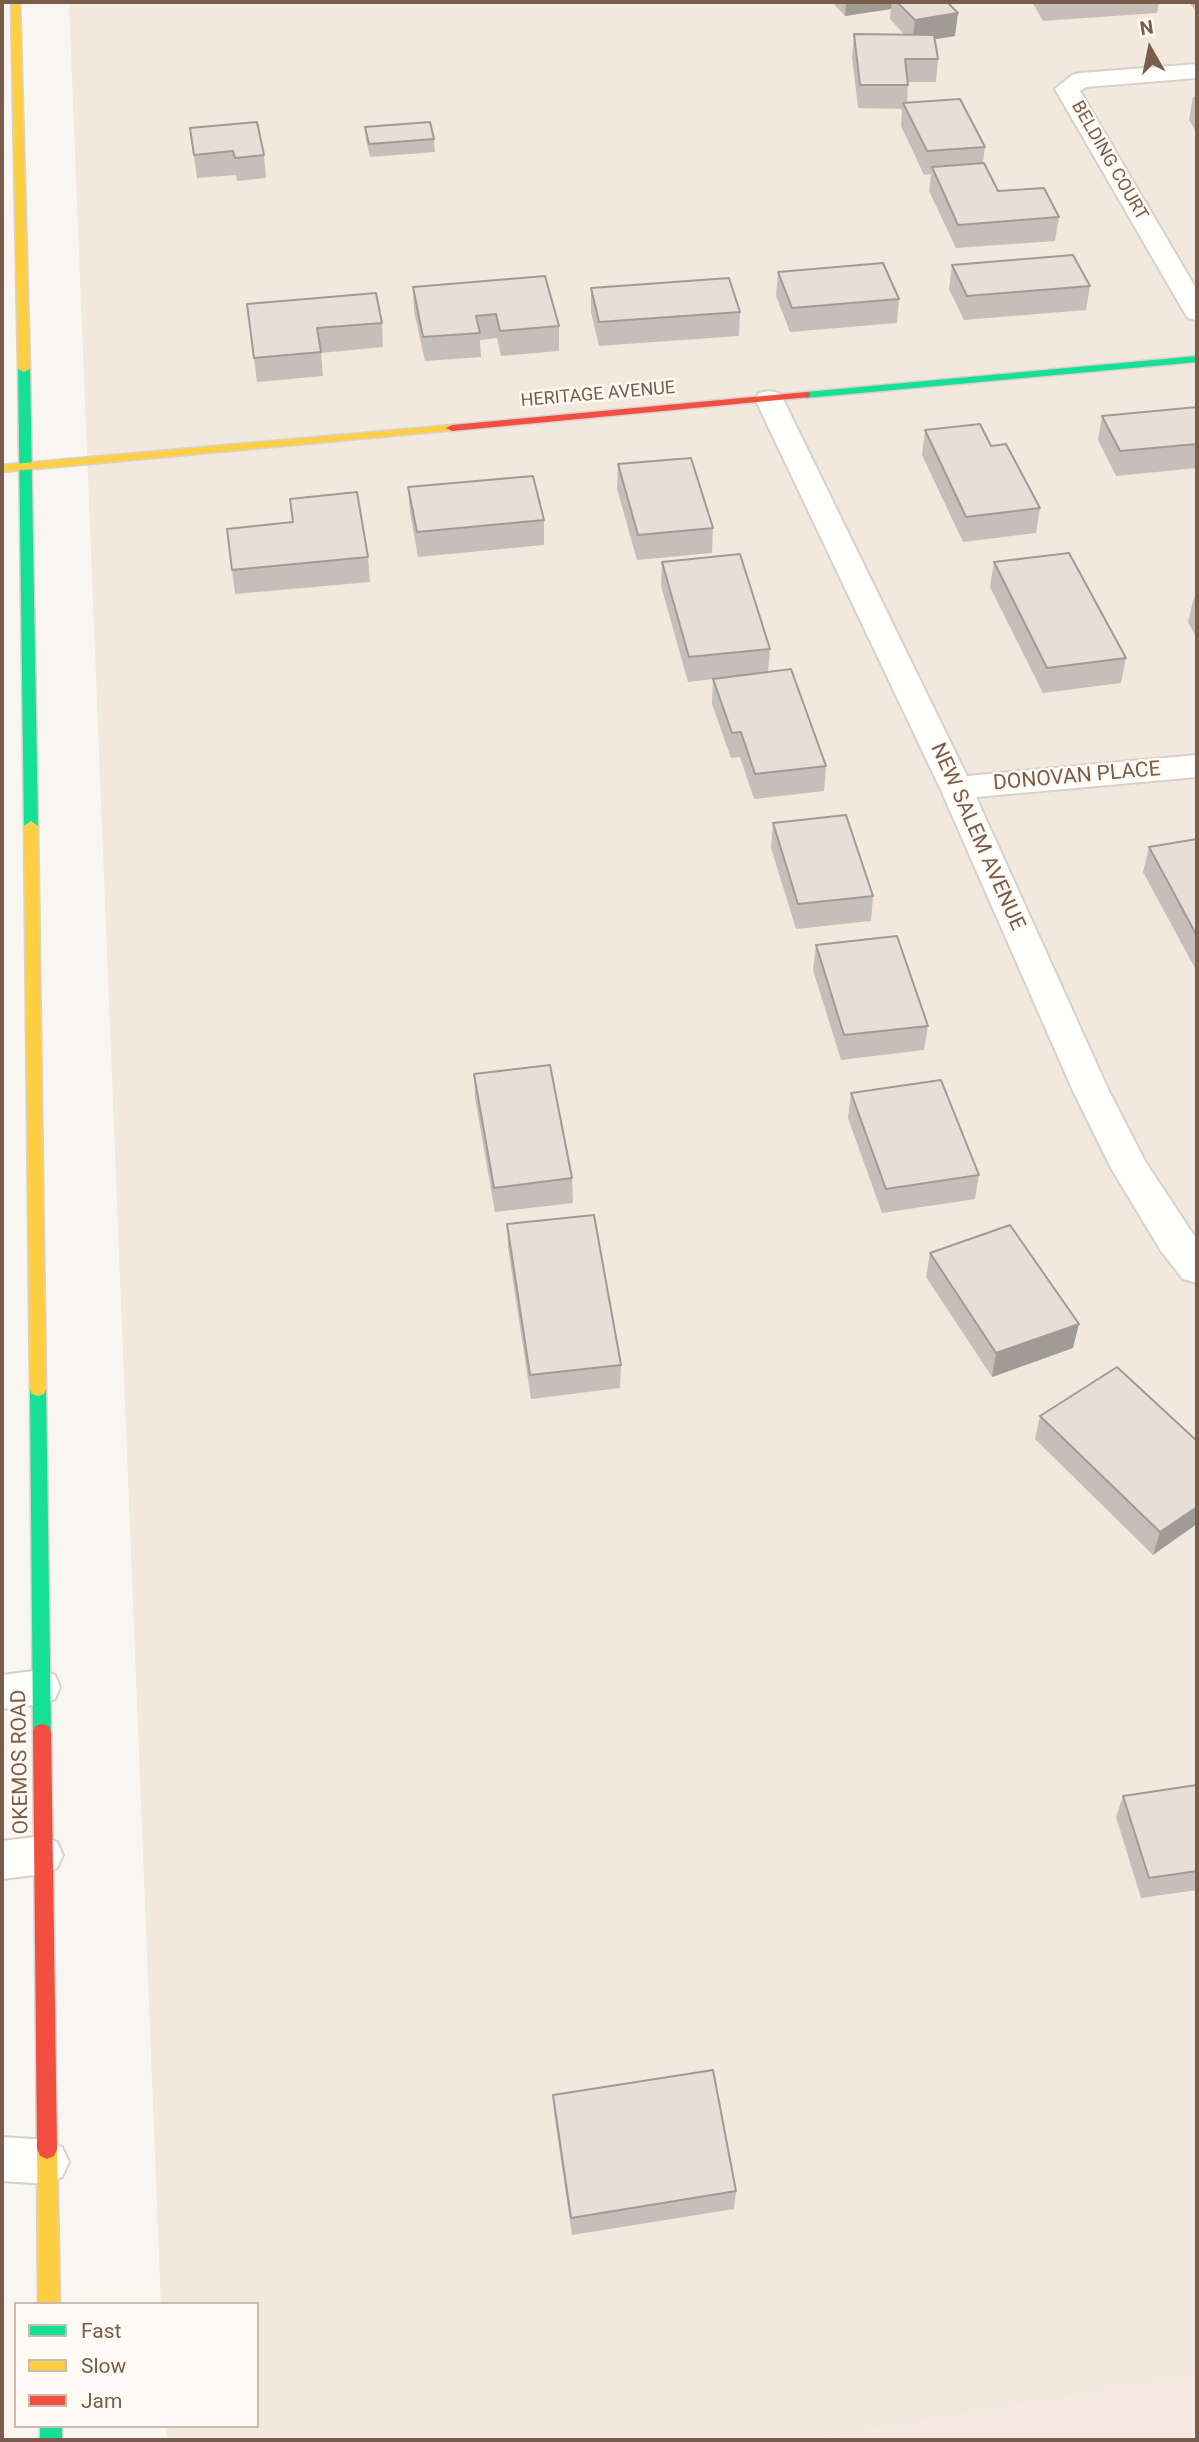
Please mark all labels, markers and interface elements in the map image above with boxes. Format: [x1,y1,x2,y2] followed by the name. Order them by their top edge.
[1115,14,1185,84] north arrow
[1138,15,1155,40] text: N
[1066,97,1152,225] street label: BELDING COURT
[520,377,676,413] street label: HERITAGE AVENUE
[924,739,1030,935] street label: NEW SALEM AVENUE
[992,757,1162,797] street label: DONOVAN PLACE
[7,1689,35,1835] street label: OKEMOS ROAD
[14,2302,259,2428] legend
[81,2319,121,2343] text: Fast
[81,2354,126,2378] text: Slow
[81,2389,122,2413] text: Jam

